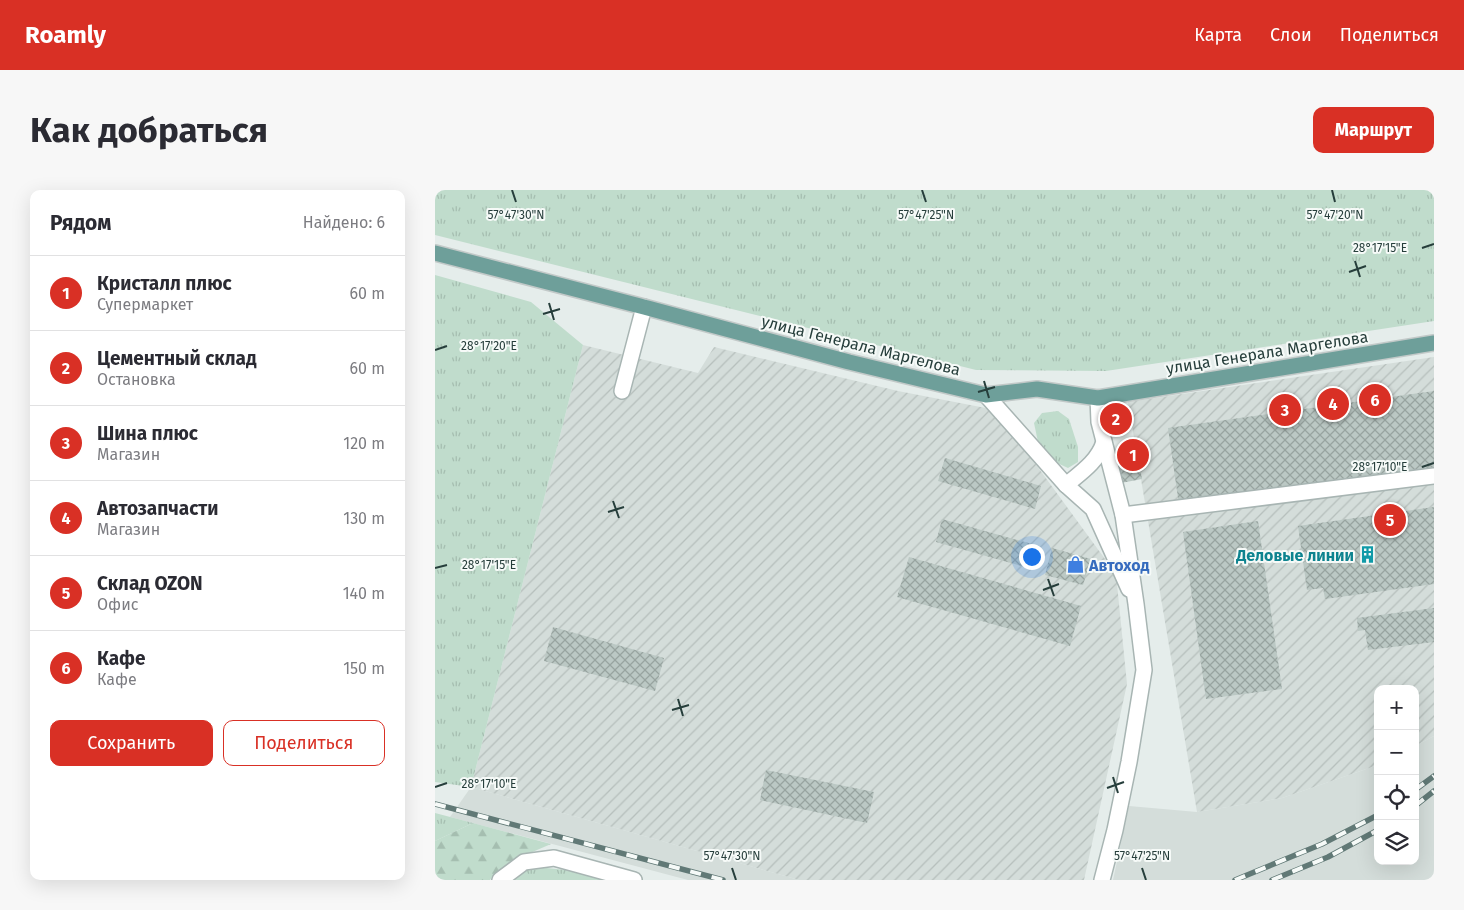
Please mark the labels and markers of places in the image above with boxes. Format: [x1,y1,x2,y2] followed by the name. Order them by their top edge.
[1359,381,1391,419] pin: 6
[1317,385,1349,423] pin: 4
[1269,391,1301,429] pin: 3
[1100,400,1132,438] pin: 2
[1117,436,1149,474] pin: 1
[1374,501,1406,539] pin: 5
[1358,545,1378,565] building icon: Деловые линии
[1235,546,1354,565] place label: Деловые линии
[1065,555,1085,575] shop icon: Автоход
[1088,556,1149,575] place label: Автоход

